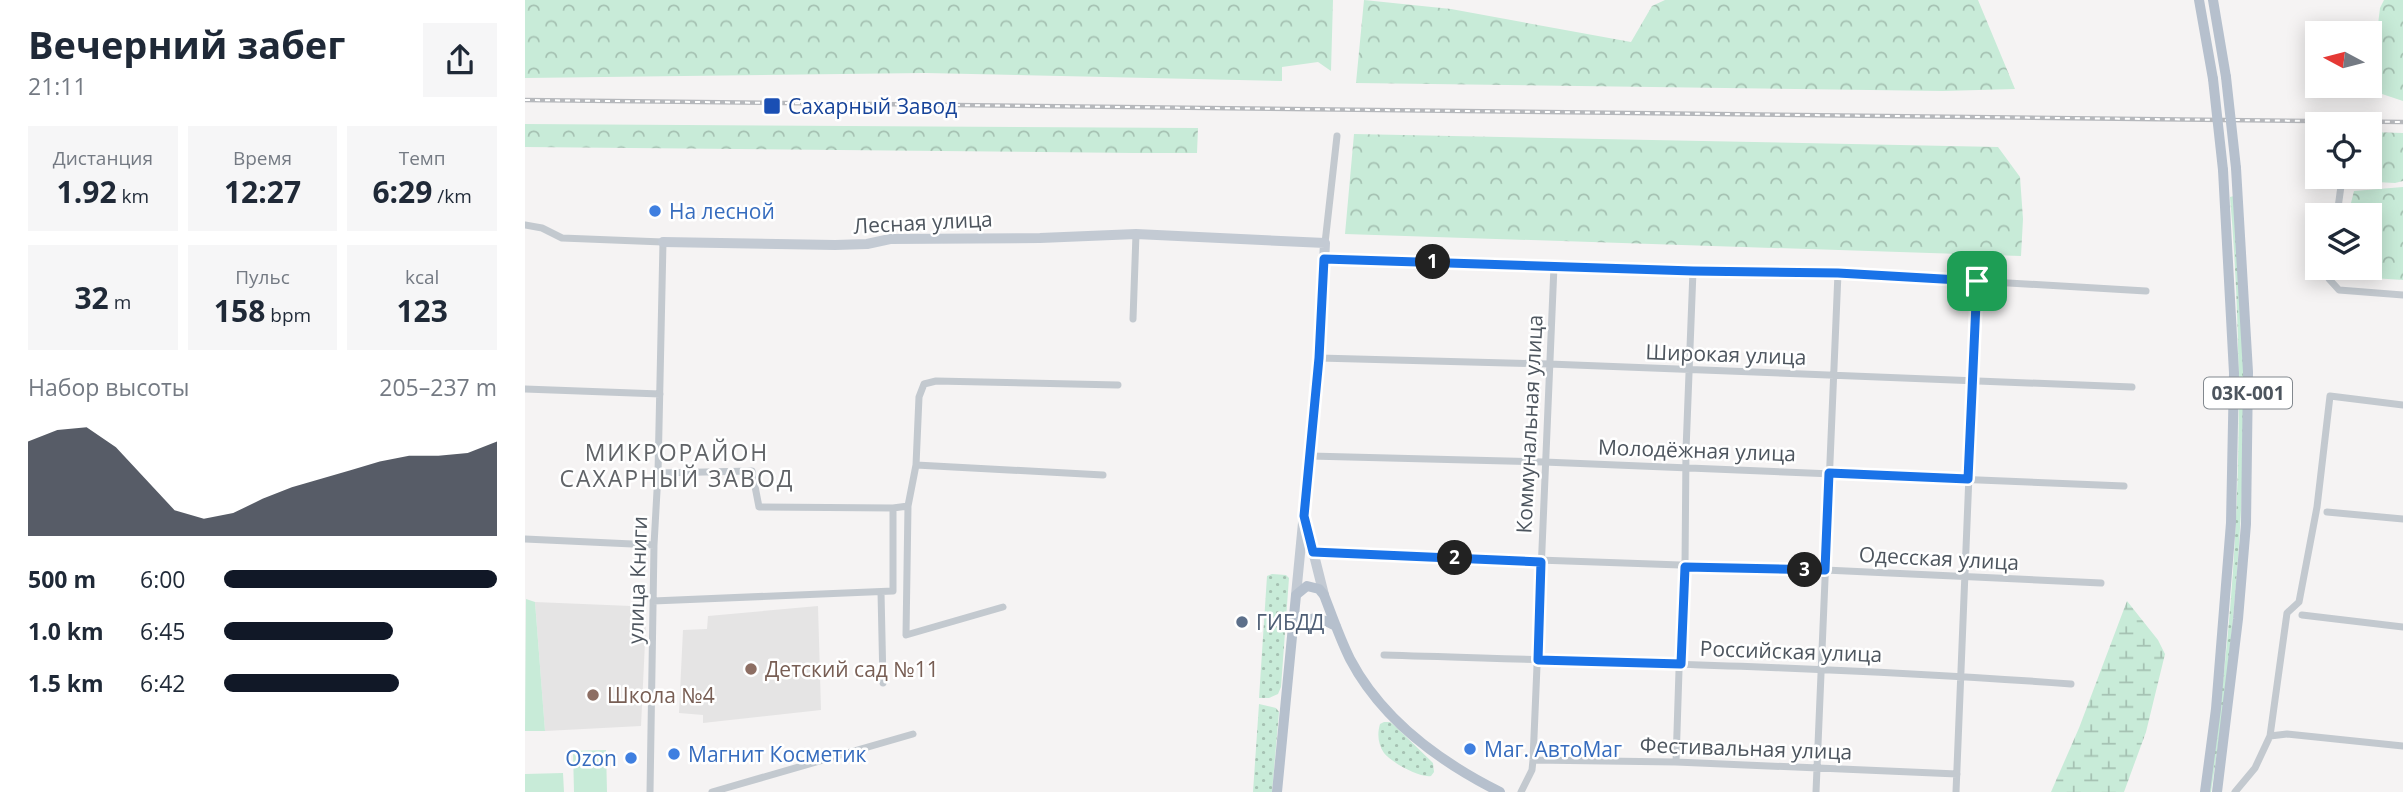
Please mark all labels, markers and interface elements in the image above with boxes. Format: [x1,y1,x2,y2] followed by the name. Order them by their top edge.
[28,18,345,70] text: Вечерний забег
[2305,21,2382,98] north arrow
[2305,21,2382,280] map controls
[423,23,497,97] button: share
[28,70,87,102] text: 21:11
[788,92,957,120] place label: Сахарный Завод
[762,96,782,116] marker: Сахарный Завод
[2305,112,2382,189] button: locate
[53,145,153,171] text: Дистанция
[233,145,292,171] text: Время
[399,145,446,171] text: Темп
[57,171,117,212] text: 1.92
[224,171,301,212] text: 12:27
[372,171,432,212] text: 6:29
[117,183,149,209] text: km
[432,183,472,209] text: /km
[669,197,775,225] place label: На лесной
[647,203,663,219] marker: На лесной
[2305,203,2382,280] button: layers
[853,204,993,240] street label: Лесная улица
[1415,244,1451,280] pin: 1
[1427,248,1438,274] text: 1
[1947,251,2007,311] pin
[1958,262,1996,300] icon: arrive
[235,264,290,290] text: Пульс
[405,264,439,290] text: kcal
[74,277,109,318] text: 32
[109,289,131,315] text: m
[214,290,265,331] text: 158
[396,290,448,331] text: 123
[265,302,311,328] text: bpm
[1509,314,1549,534] street label: Коммунальная улица
[1645,337,1807,371] street label: Широкая улица
[28,371,190,403] text: Набор высоты
[379,371,497,403] text: 205–237 m
[2204,378,2292,408] road number: 03К-001
[1597,433,1797,467] street label: Молодёжная улица
[559,436,795,494] district label: МИКРОРАЙОН САХАРНЫЙ ЗАВОД
[621,516,653,644] street label: улица Книги
[1437,540,1473,576] pin: 2
[1858,540,2020,576] street label: Одесская улица
[1449,544,1460,570] text: 2
[1787,552,1823,588] pin: 3
[1799,556,1810,582] text: 3
[28,563,96,595] text: 500 m
[140,563,186,595] text: 6:00
[1256,608,1324,636] place label: ГИБДД
[1234,614,1250,630] marker: ГИБДД
[28,615,104,647] text: 1.0 km
[140,615,186,647] text: 6:45
[1699,634,1883,668] street label: Российская улица
[765,655,939,683] place label: Детский сад №11
[743,661,759,677] marker: Детский сад №11
[28,667,104,699] text: 1.5 km
[140,667,186,699] text: 6:42
[607,681,715,709] place label: Школа №4
[585,687,601,703] marker: Школа №4
[1639,730,1853,766] street label: Фестивальная улица
[1484,735,1622,763] place label: Маг. АвтоМаг
[688,740,867,768] place label: Магнит Косметик
[1462,741,1478,757] marker: Маг. АвтоМаг
[565,744,617,772] place label: Ozon
[666,746,682,762] marker: Магнит Косметик
[623,750,639,766] marker: Ozon

